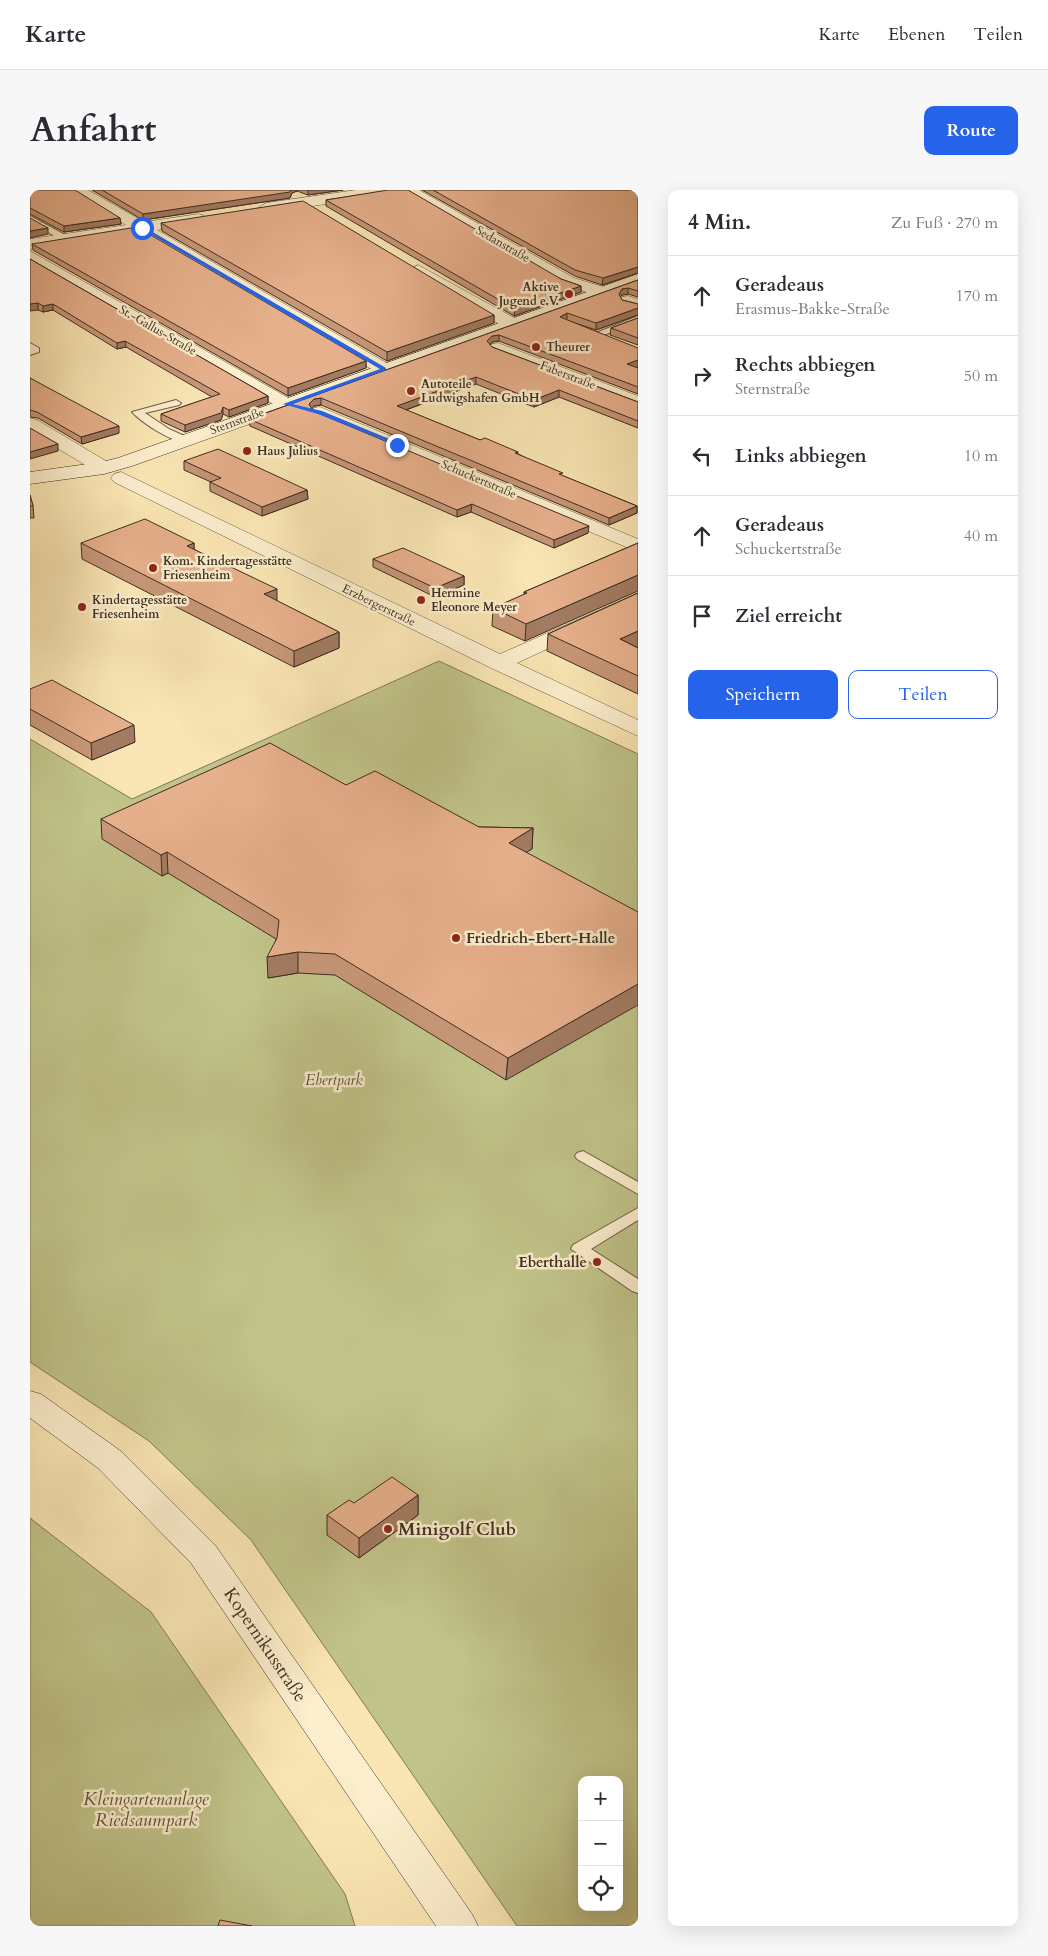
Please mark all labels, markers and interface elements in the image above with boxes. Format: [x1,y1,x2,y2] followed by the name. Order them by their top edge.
[25,18,86,51] text: Karte
[818,22,860,47] text: Karte
[888,22,946,47] text: Ebenen
[974,22,1023,47] text: Teilen
[30,106,156,154] text: Anfahrt
[924,106,1018,155] button: Route
[688,208,751,237] text: 4 Min.
[891,212,998,234] text: Zu Fuß · 270 m
[131,217,154,240] route start
[473,222,533,266] street label: Sedanstraße
[735,272,824,298] text: Geradeaus
[497,279,559,309] place label: Aktive Jugend e.V.
[688,282,716,310] icon: ahead
[956,285,998,307] text: 170 m
[563,288,575,300] marker: Aktive Jugend e.V.
[735,298,890,320] text: Erasmus-Bakke-Straße
[116,301,200,359] street label: St.-Gallus-Straße
[546,339,590,355] place label: Theurer
[530,341,542,353] marker: Theurer
[735,352,876,378] text: Rechts abbiegen
[538,357,598,393] street label: Faberstraße
[688,362,716,390] icon: right
[964,365,998,387] text: 50 m
[421,376,540,406] place label: Autoteile Ludwigshafen GmbH
[735,378,810,400] text: Sternstraße
[405,385,417,397] marker: Autoteile Ludwigshafen GmbH
[208,404,266,438] street label: Sternstraße
[386,434,409,457] route end
[688,442,716,470] icon: left
[257,443,318,459] place label: Haus Julius
[735,443,867,469] text: Links abbiegen
[241,445,253,457] marker: Haus Julius
[964,445,998,467] text: 10 m
[439,456,519,502] street label: Schuckertstraße
[735,512,824,538] text: Geradeaus
[688,522,716,550] icon: ahead
[964,525,998,547] text: 40 m
[735,538,842,560] text: Schuckertstraße
[163,553,292,583] place label: Kom. Kindertagesstätte Friesenheim
[147,562,159,574] marker: Kom. Kindertagesstätte Friesenheim
[340,580,418,630] street label: Erzbergerstraße
[431,585,517,615] place label: Hermine Eleonore Meyer
[92,592,187,622] place label: Kindertagesstätte Friesenheim
[415,594,427,606] marker: Hermine Eleonore Meyer
[76,601,88,613] marker: Kindertagesstätte Friesenheim
[688,602,716,630] icon: arrive
[735,603,842,629] text: Ziel erreicht
[688,670,838,719] button: Speichern
[848,670,998,719] button: Teilen
[466,928,615,948] place label: Friedrich-Ebert-Halle
[450,932,462,944] marker: Friedrich-Ebert-Halle
[305,1070,363,1090] park label: Ebertpark
[518,1252,587,1272] place label: Eberthalle
[591,1256,603,1268] marker: Eberthalle
[398,1517,516,1542] place label: Minigolf Club
[382,1523,394,1535] marker: Minigolf Club
[217,1583,313,1707] street label: Kopernikusstraße
[578,1776,623,1911] map controls
[578,1776,623,1821] button: +
[83,1787,210,1833] park label: Kleingartenanlage Riedsaumpark
[578,1821,623,1866] button: −
[578,1866,623,1911] button: locate

